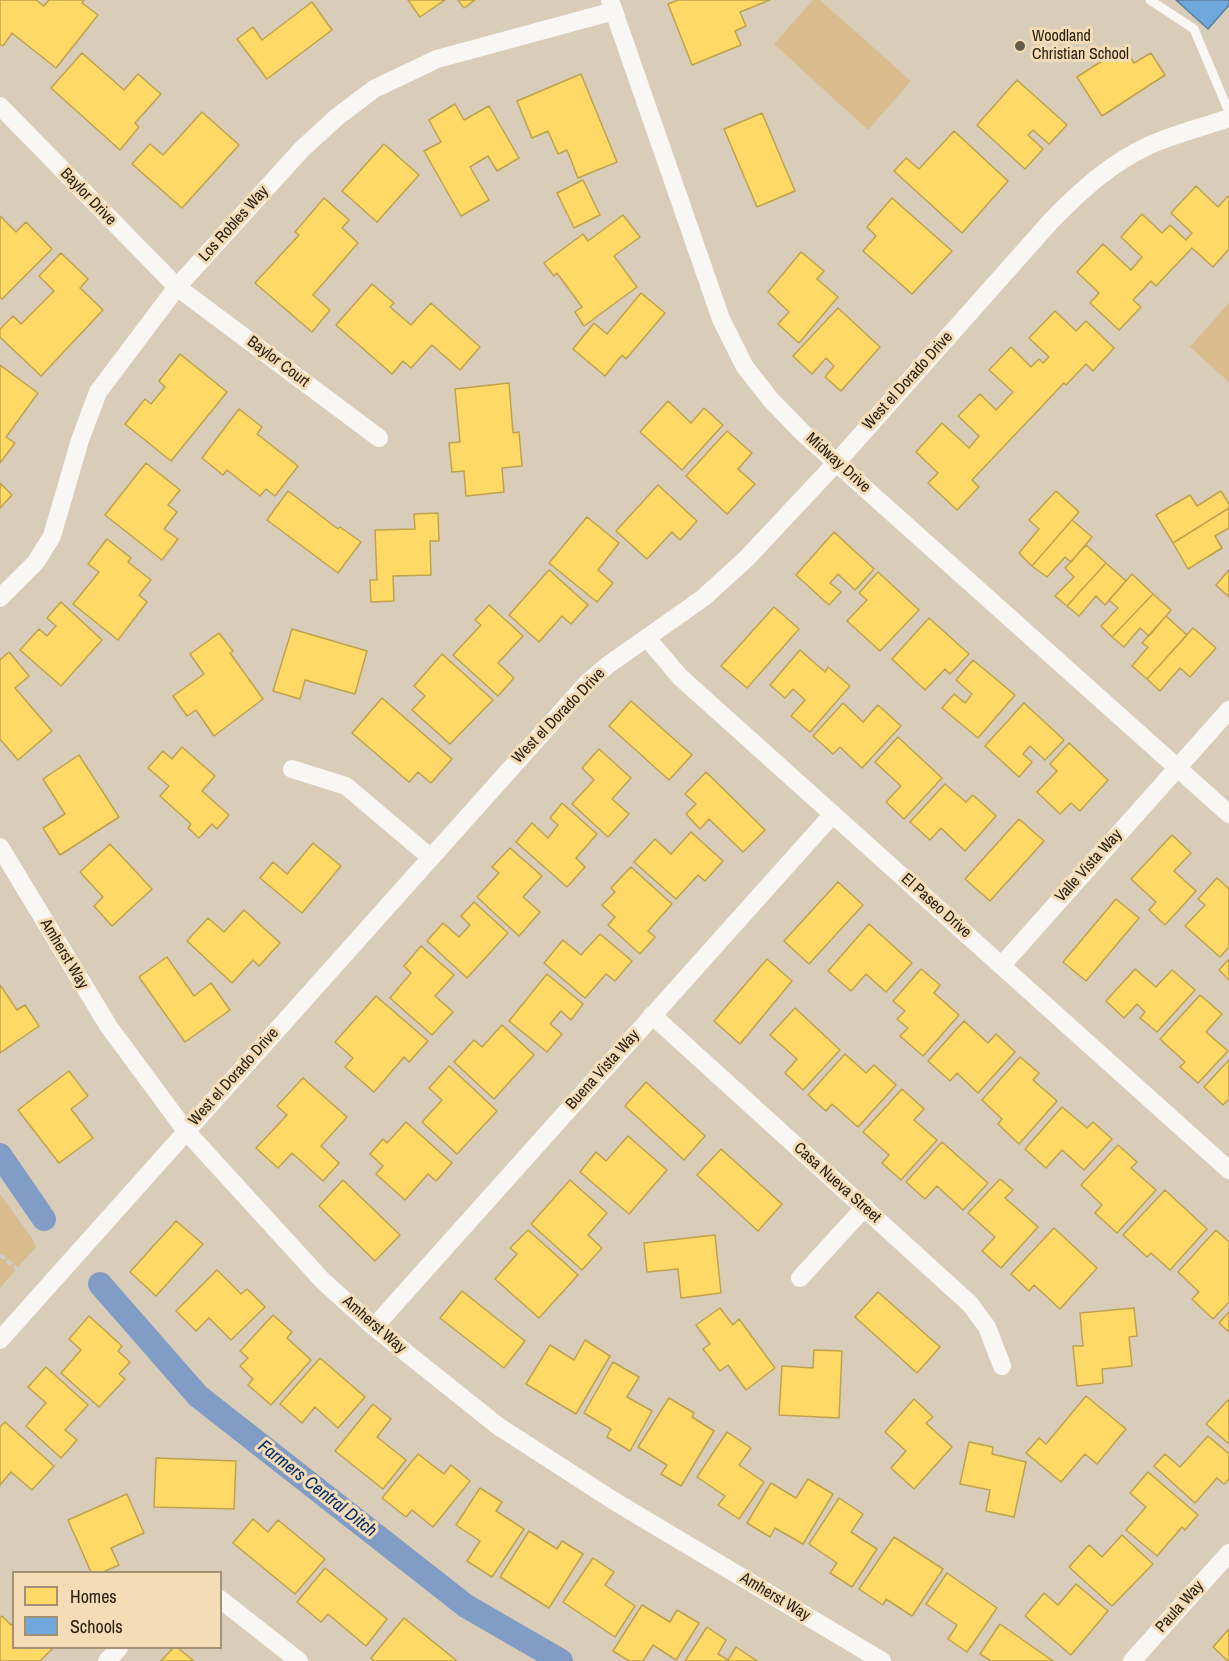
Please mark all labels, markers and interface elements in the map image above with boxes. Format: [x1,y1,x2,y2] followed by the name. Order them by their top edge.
[1032,27,1129,65] place label: Woodland Christian School
[1013,39,1027,53] marker: Woodland Christian School
[56,164,120,230] street label: Baylor Drive
[195,182,273,266] street label: Los Robles Way
[859,328,957,434] street label: West el Dorado Drive
[243,332,313,392] street label: Baylor Court
[802,429,874,497] street label: Midway Drive
[509,664,609,768] street label: West el Dorado Drive
[1051,826,1127,906] street label: Valle Vista Way
[897,870,975,942] street label: El Paseo Drive
[36,916,92,992] street label: Amherst Way
[185,1024,283,1130] street label: West el Dorado Drive
[562,1026,644,1114] street label: Buena Vista Way
[789,1139,885,1227] street label: Casa Nueva Street
[338,1292,410,1358] street label: Amherst Way
[253,1436,381,1542] water label: Farmers Central Ditch
[737,1569,813,1625] street label: Amherst Way
[12,1571,222,1649] legend
[1152,1577,1208,1637] street label: Paula Way
[70,1584,117,1609] text: Homes
[70,1614,123,1639] text: Schools

